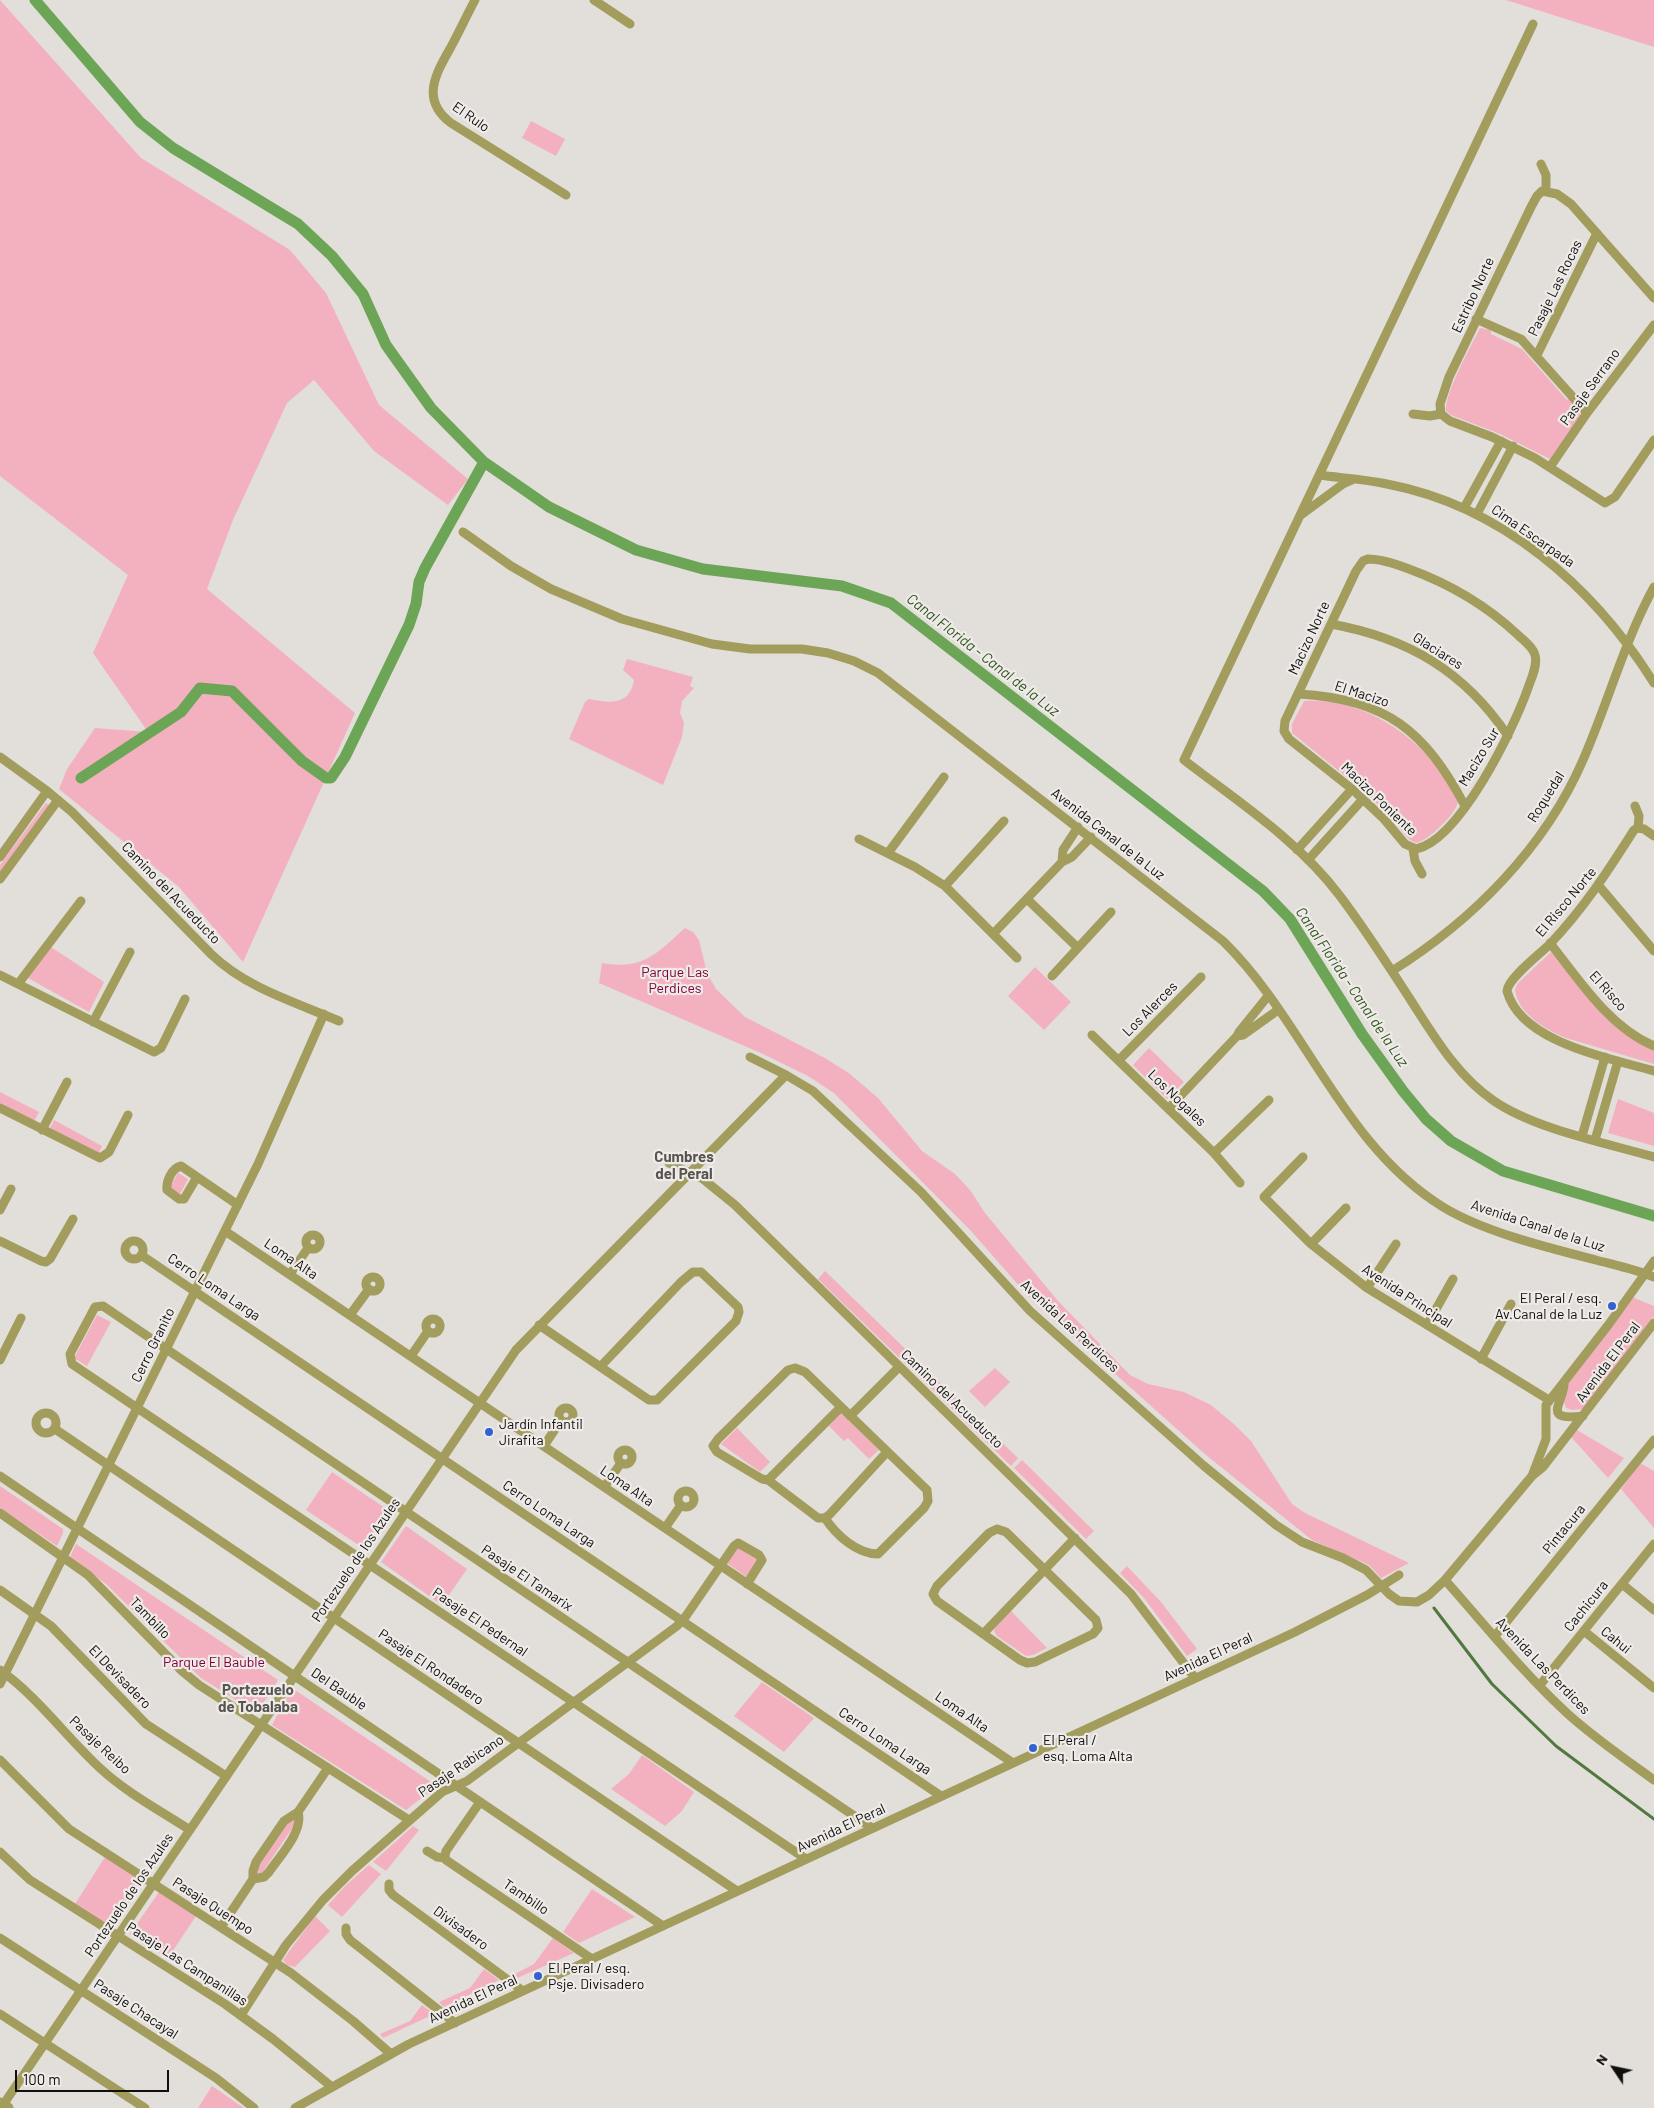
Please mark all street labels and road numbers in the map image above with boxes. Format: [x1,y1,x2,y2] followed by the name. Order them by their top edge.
[449,98,493,136] street label: El Rulo
[1524,237,1586,339] street label: Pasaje Las Rocas
[1448,254,1498,336] street label: Estribo Norte
[1556,345,1624,429] street label: Pasaje Serrano
[1488,501,1578,571] street label: Cima Escarpada
[1285,598,1333,678] street label: Macizo Norte
[1410,629,1466,673] street label: Glaciares
[1333,677,1391,711] street label: El Macizo
[1455,725,1503,789] street label: Macizo Sur
[1338,759,1420,839] street label: Macizo Poniente
[1524,768,1568,826] street label: Roquedal
[1048,784,1168,884] street label: Avenida Canal de la Luz
[118,839,224,947] street label: Camino del Acueducto
[1532,864,1600,940] street label: El Risco Norte
[1586,967,1630,1015] street label: El Risco
[1119,978,1181,1040] street label: Los Alerces
[1144,1066,1210,1130] street label: Los Nogales
[1469,1196,1607,1256] street label: Avenida Canal de la Luz
[261,1235,321,1283] street label: Loma Alta
[164,1250,264,1324] street label: Cerro Loma Larga
[1359,1261,1455,1331] street label: Avenida Principal
[1017,1276,1123,1376] street label: Avenida Las Perdices
[128,1305,178,1385] street label: Cerro Granito
[1572,1319,1644,1405] street label: Avenida El Peral
[898,1346,1006,1452] street label: Camino del Acueducto
[597,1462,657,1510] street label: Loma Alta
[499,1477,599,1551] street label: Cerro Loma Larga
[308,1495,404,1625] street label: Portezuelo de los Azules
[1539,1501,1589,1557] street label: Pintacura
[478,1541,576,1615] street label: Pasaje El Tamarix
[1560,1577,1612,1635] street label: Cachicura
[429,1584,531,1660] street label: Pasaje El Pedernal
[126,1594,174,1642] street label: Tambillo
[1492,1614,1594,1718] street label: Avenida Las Perdices
[1597,1623,1635,1657] street label: Cahui
[375,1625,487,1709] street label: Pasaje El Rondadero
[1161,1629,1255,1685] street label: Avenida El Peral
[85,1642,155,1712] street label: El Devisadero
[308,1664,370,1714] street label: Del Bauble
[932,1688,992,1736] street label: Loma Alta
[835,1704,935,1778] street label: Cerro Loma Larga
[66,1712,134,1778] street label: Pasaje Reibo
[415,1731,507,1801] street label: Pasaje Rabicano
[794,1800,888,1856] street label: Avenida El Peral
[81,1830,177,1960] street label: Portezuelo de los Azules
[169,1874,257,1938] street label: Pasaje Quempo
[500,1876,552,1918] street label: Tambillo
[430,1902,492,1954] street label: Divisadero
[123,1919,251,2009] street label: Pasaje Las Campanillas
[426,1971,520,2027] street label: Avenida El Peral
[91,1975,181,2043] street label: Pasaje Chacayal

